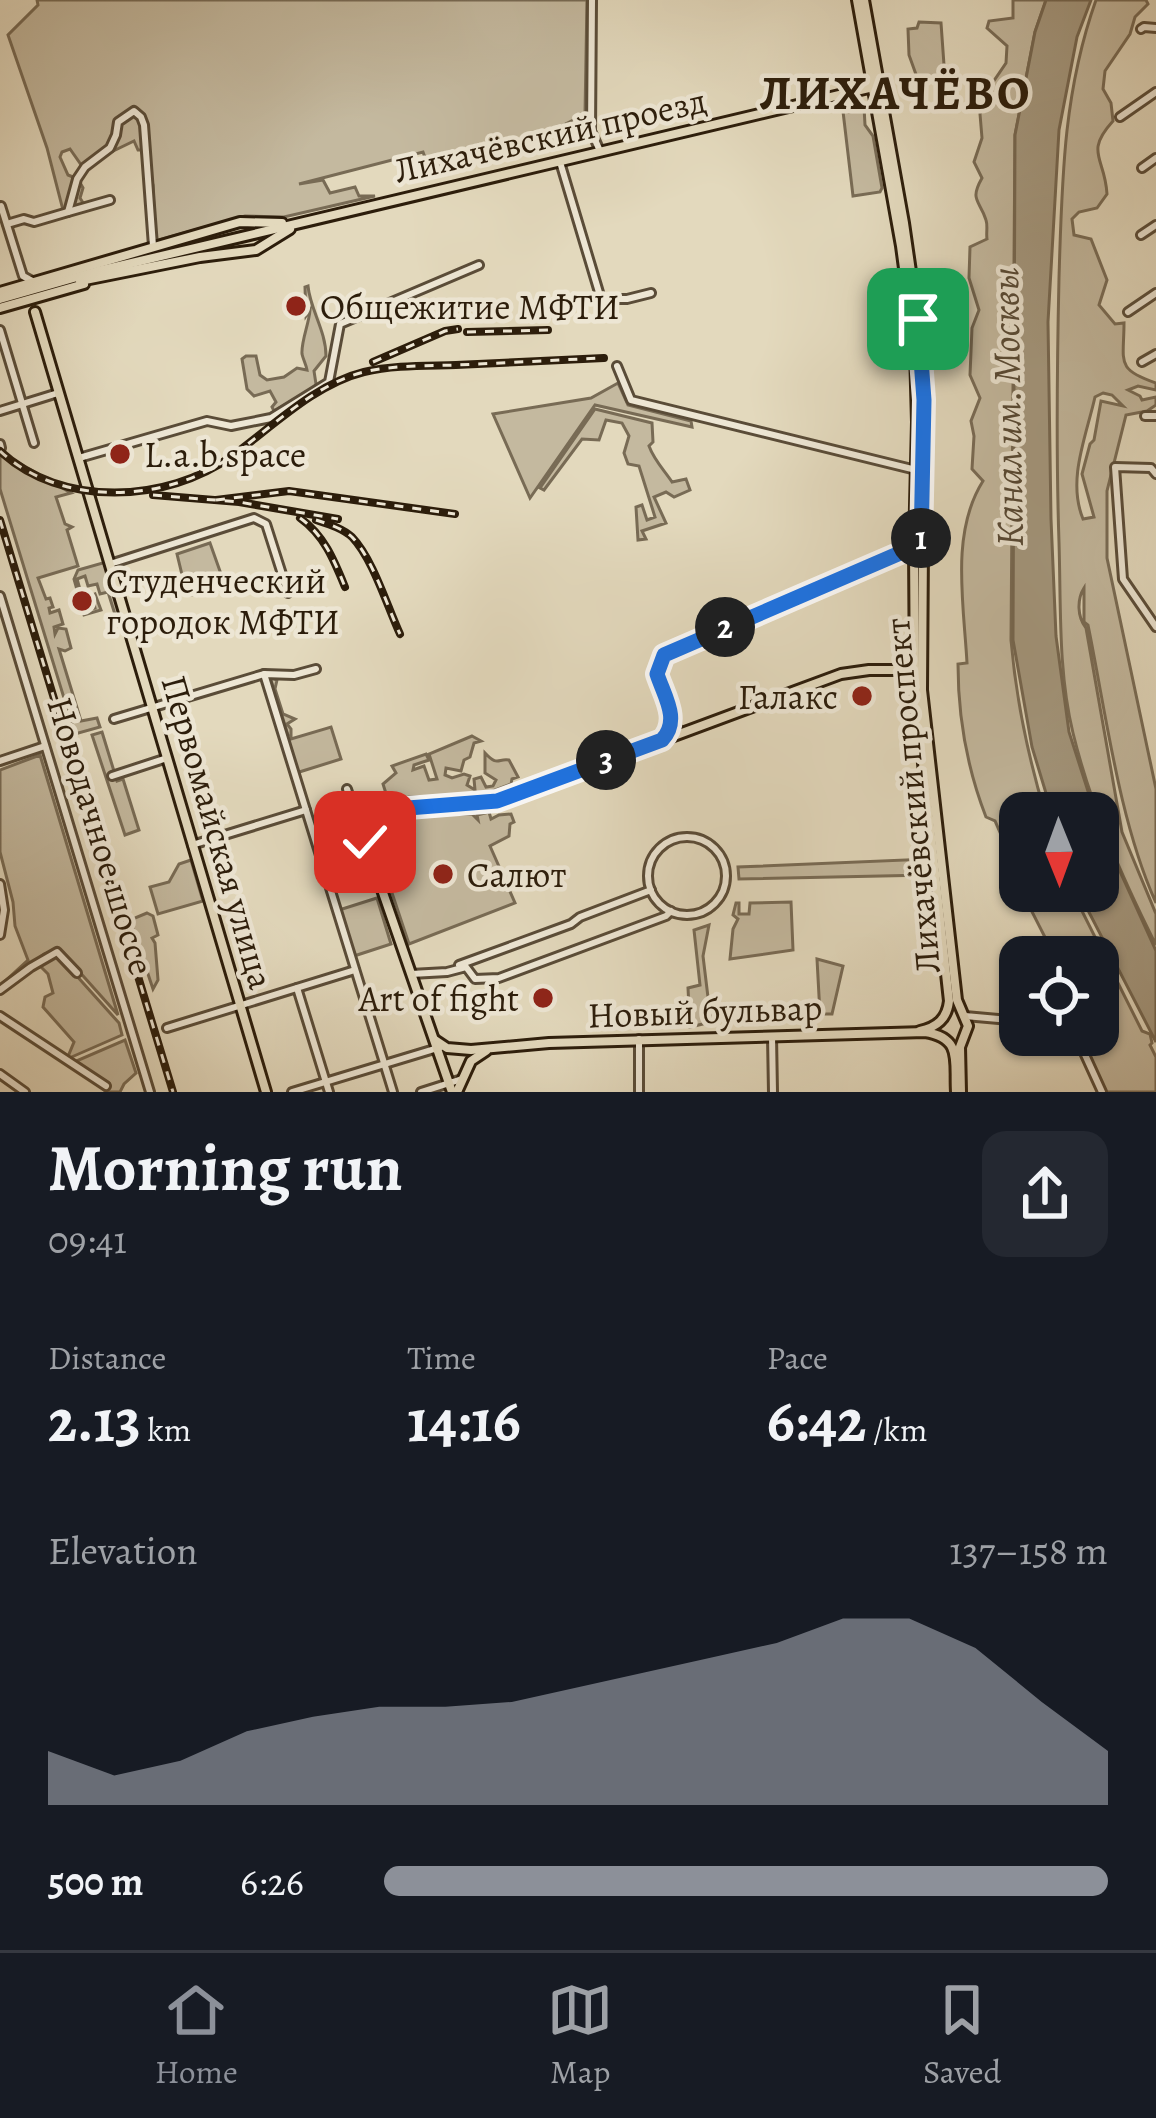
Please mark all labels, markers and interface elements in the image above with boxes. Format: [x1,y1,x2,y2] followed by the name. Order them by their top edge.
[760,60,1032,126] district label: ЛИХАЧЁВО
[389,75,711,195] street label: Лихачёвский проезд
[978,267,1036,547] water label: Канал им. Москвы
[867,268,969,370] pin
[320,282,620,331] place label: Общежитие МФТИ
[885,286,951,352] icon: arrive
[283,293,309,319] marker: Общежитие МФТИ
[144,430,306,479] place label: L.a.b space
[107,441,133,467] marker: L.a.b space
[891,508,951,568] pin: 1
[915,515,927,560] text: 1
[106,556,340,646] place label: Студенческий городок МФТИ
[69,588,95,614] marker: Студенческий городок МФТИ
[695,597,755,657] pin: 2
[717,604,733,649] text: 2
[872,616,952,976] street label: Лихачёвский проспект
[150,670,286,995] street label: Первомайская улица
[738,672,838,721] place label: Галакс
[849,683,875,709] marker: Галакс
[35,691,167,981] street label: Новодачное шоссе
[576,730,636,790] pin: 3
[599,737,613,782] text: 3
[314,791,416,893] pin
[999,792,1119,912] north arrow
[999,792,1119,1056] map controls
[332,809,398,875] icon: check
[467,850,566,899] place label: Салют
[430,861,456,887] marker: Салют
[999,936,1119,1056] button: locate
[358,974,519,1023] place label: Art of fight
[587,982,823,1040] street label: Новый бульвар
[530,985,556,1011] marker: Art of fight
[48,1123,403,1213] text: Morning run
[982,1131,1108,1257] button: share
[48,1213,127,1266] text: 09:41
[48,1335,166,1380] text: Distance
[407,1335,476,1380] text: Time
[767,1335,828,1380] text: Pace
[48,1380,141,1462] text: 2.13
[407,1380,521,1462] text: 14:16
[767,1380,866,1462] text: 6:42
[141,1407,191,1452] text: km
[866,1407,927,1452] text: /km
[48,1524,198,1577] text: Elevation
[949,1524,1108,1577] text: 137–158 m
[48,1855,143,1908] text: 500 m
[240,1855,304,1908] text: 6:26
[155,1977,238,2094] tab: Home
[547,1977,613,2094] tab: Map
[923,1977,1001,2094] tab: Saved

